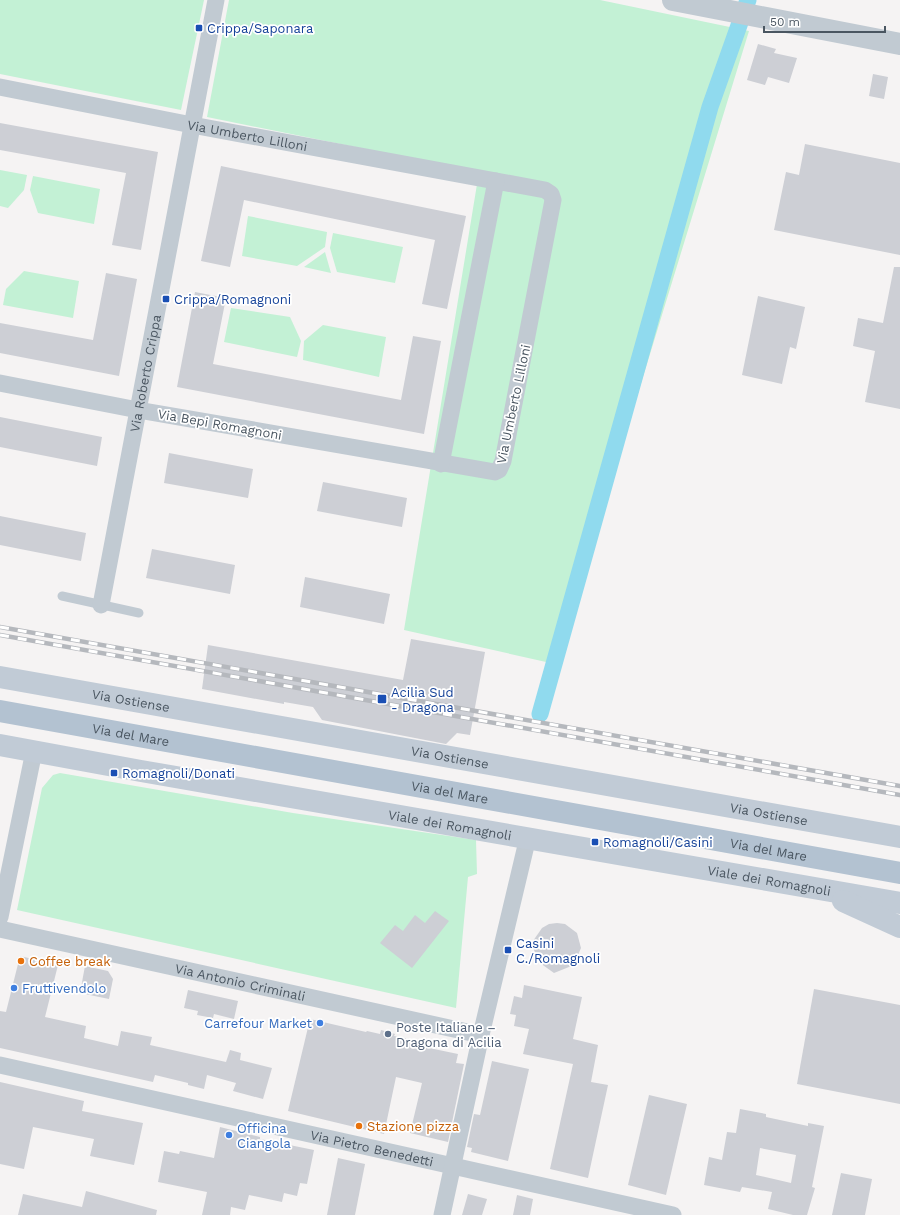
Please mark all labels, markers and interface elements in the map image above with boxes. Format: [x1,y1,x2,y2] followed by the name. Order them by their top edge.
[764,8,885,34] scale bar
[770,15,800,29] text: 50 m
[207,21,314,36] place label: Crippa/Saponara
[194,23,204,33] marker: Crippa/Saponara
[186,117,309,154] street label: Via Umberto Lilloni
[174,292,291,307] place label: Crippa/Romagnoni
[161,294,171,304] marker: Crippa/Romagnoni
[127,313,164,433] street label: Via Roberto Crippa
[494,343,533,465] street label: Via Umberto Lilloni
[157,406,283,443] street label: Via Bepi Romagnoni
[391,685,455,715] place label: Acilia Sud - Dragona
[91,686,171,715] street label: Via Ostiense
[376,693,388,705] marker: Acilia Sud - Dragona
[91,721,171,749] street label: Via del Mare
[410,743,490,772] street label: Via Ostiense
[122,766,235,781] place label: Romagnoli/Donati
[109,768,119,778] marker: Romagnoli/Donati
[410,778,489,807] street label: Via del Mare
[729,800,809,828] street label: Via Ostiense
[387,807,513,843] street label: Viale dei Romagnoli
[603,835,713,850] place label: Romagnoli/Casini
[729,836,808,864] street label: Via del Mare
[590,837,600,847] marker: Romagnoli/Casini
[706,863,832,899] street label: Viale dei Romagnoli
[516,936,600,966] place label: Casini C./Romagnoli
[503,945,513,955] marker: Casini C./Romagnoli
[29,954,111,969] place label: Coffee break
[16,956,26,966] marker: Coffee break
[174,961,307,1004] street label: Via Antonio Criminali
[22,981,106,996] place label: Fruttivendolo
[9,983,19,993] marker: Fruttivendolo
[204,1016,313,1031] place label: Carrefour Market
[315,1018,325,1028] marker: Carrefour Market
[396,1020,502,1050] place label: Poste Italiane – Dragona di Acilia
[383,1029,393,1039] marker: Poste Italiane – Dragona di Acilia
[367,1119,460,1134] place label: Stazione pizza
[237,1121,291,1151] place label: Officina Ciangola
[354,1121,364,1131] marker: Stazione pizza
[309,1127,435,1169] street label: Via Pietro Benedetti
[224,1130,234,1140] marker: Officina Ciangola

